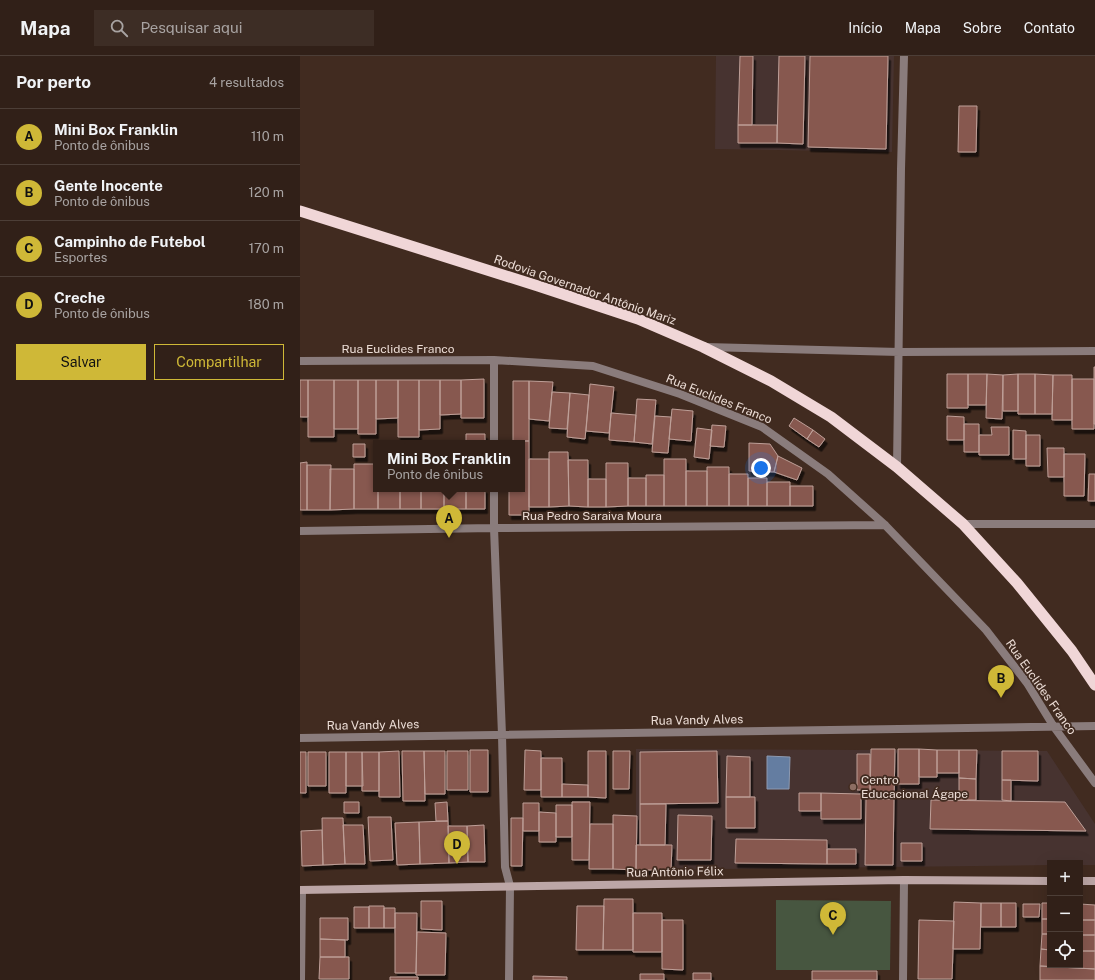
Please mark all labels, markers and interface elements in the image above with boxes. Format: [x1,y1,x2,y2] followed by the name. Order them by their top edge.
[94,10,374,46] search box
[20,17,70,39] text: Mapa
[108,17,130,39] icon: search
[140,19,242,36] text: Pesquisar aqui
[848,20,883,36] text: Início
[905,20,941,36] text: Mapa
[963,20,1002,36] text: Sobre
[1024,20,1075,36] text: Contato
[16,72,91,92] text: Por perto
[209,75,284,90] text: 4 resultados
[54,121,178,138] text: Mini Box Franklin
[24,129,34,144] text: A
[251,129,284,144] text: 110 m
[54,138,150,153] text: Ponto de ônibus
[54,177,163,194] text: Gente Inocente
[25,185,33,200] text: B
[249,185,284,200] text: 120 m
[54,194,150,209] text: Ponto de ônibus
[54,233,206,250] text: Campinho de Futebol
[24,241,34,256] text: C
[249,241,284,256] text: 170 m
[54,250,107,265] text: Esportes
[492,252,678,328] street label: Rodovia Governador Antônio Mariz
[54,289,105,306] text: Creche
[24,297,34,312] text: D
[248,297,284,312] text: 180 m
[54,306,150,321] text: Ponto de ônibus
[341,342,455,356] street label: Rua Euclides Franco
[16,344,146,380] button: Salvar
[154,344,284,380] button: Compartilhar
[664,371,774,427] street label: Rua Euclides Franco
[373,440,525,492] popup
[387,450,511,467] text: Mini Box Franklin
[751,458,771,478] your location
[387,467,483,482] text: Ponto de ônibus
[436,505,462,538] pin: A
[522,509,662,523] street label: Rua Pedro Saraiva Moura
[1003,637,1079,738] street label: Rua Euclides Franco
[988,665,1014,698] pin: B
[651,712,743,728] street label: Rua Vandy Alves
[327,717,419,733] street label: Rua Vandy Alves
[861,773,968,801] place label: Centro Educacional Ágape
[848,782,858,792] marker: Centro Educacional Ágape
[444,831,470,864] pin: D
[1047,860,1083,968] map controls
[1047,860,1083,896] button: +
[626,864,724,880] street label: Rua Antônio Félix
[1047,896,1083,932] button: −
[820,902,846,935] pin: C
[1047,932,1083,968] button: locate

